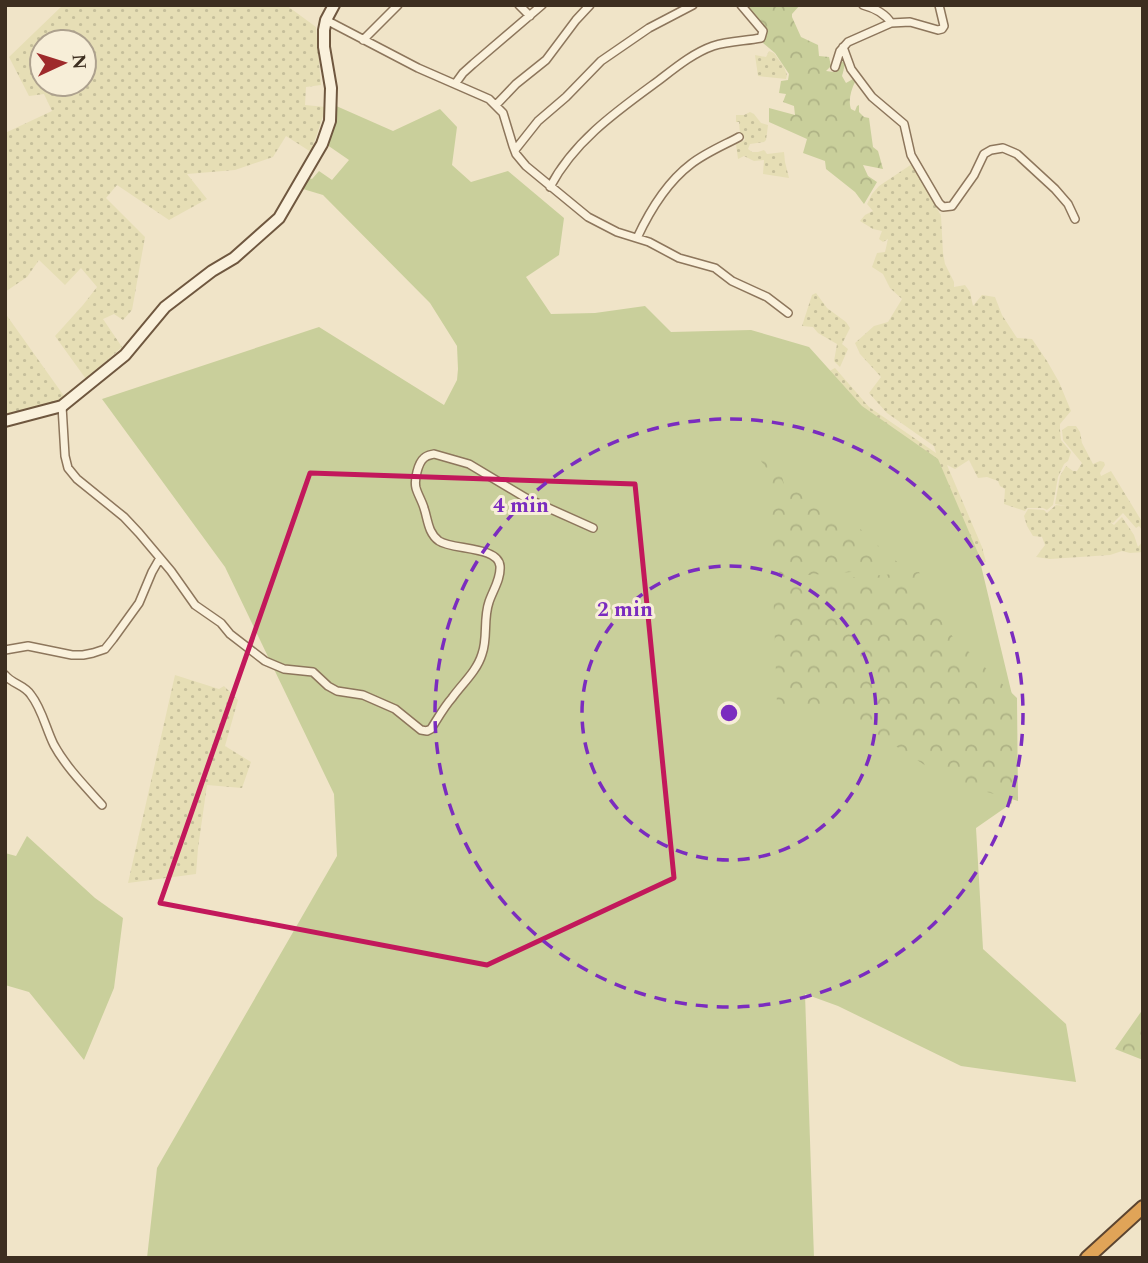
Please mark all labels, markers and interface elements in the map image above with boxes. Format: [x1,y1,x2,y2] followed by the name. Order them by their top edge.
[28,28,98,98] north arrow
[63,53,93,71] text: N
[493,490,549,522] text: 4 min
[597,594,653,626] text: 2 min
[717,701,741,725] centre of rings

